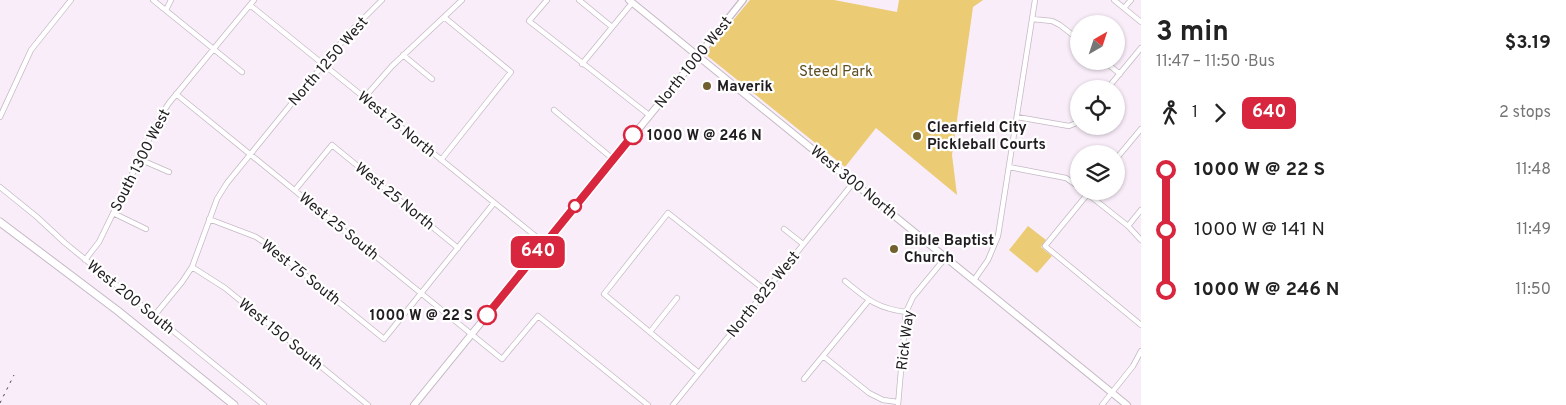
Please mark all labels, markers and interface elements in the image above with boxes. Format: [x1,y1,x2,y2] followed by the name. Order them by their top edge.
[285,13,373,110] street label: North 1250 West
[651,13,737,113] street label: North 1000 West
[1070,15,1125,70] north arrow
[1070,15,1125,200] map controls
[1156,15,1229,51] text: 3 min
[1505,31,1551,55] text: $3.19
[1156,52,1275,72] text: 11:47 – 11:50 · Bus
[799,63,873,82] park label: Steed Park
[717,78,773,97] place label: Maverik
[701,80,713,92] marker: Maverik
[1070,80,1125,135] button: locate
[353,88,439,163] street label: West 75 North
[1156,99,1184,127] icon: walk
[1206,99,1234,127] icon: forward
[1252,101,1286,124] text: 640
[1192,103,1198,123] text: 1
[1499,103,1551,123] text: 2 stops
[107,106,175,215] street label: South 1300 West
[927,119,1046,155] place label: Clearfield City Pickleball Courts
[623,125,643,145] marker: 1000 W @ 246 N
[647,127,762,146] place label: 1000 W @ 246 N
[911,130,923,142] marker: Clearfield City Pickleball Courts
[806,142,900,224] street label: West 300 North
[1070,145,1125,200] button: layers
[1194,158,1325,182] text: 1000 W @ 22 S
[350,159,438,235] street label: West 25 North
[1516,160,1551,180] text: 11:48
[294,189,382,265] street label: West 25 South
[568,199,582,213] unlabelled marker
[1194,218,1325,242] text: 1000 W @ 141 N
[1516,220,1551,240] text: 11:49
[904,232,994,268] place label: Bible Baptist Church
[257,236,344,310] street label: West 75 South
[509,236,567,268] line badge: 640
[521,240,555,263] text: 640
[888,243,900,255] marker: Bible Baptist Church
[724,248,805,342] street label: North 825 West
[82,257,178,339] street label: West 200 South
[1194,278,1339,302] text: 1000 W @ 246 N
[1515,280,1551,300] text: 11:50
[234,295,326,375] street label: West 150 South
[477,305,497,325] marker: 1000 W @ 22 S
[369,307,473,326] place label: 1000 W @ 22 S
[893,309,920,371] street label: Rick Way

